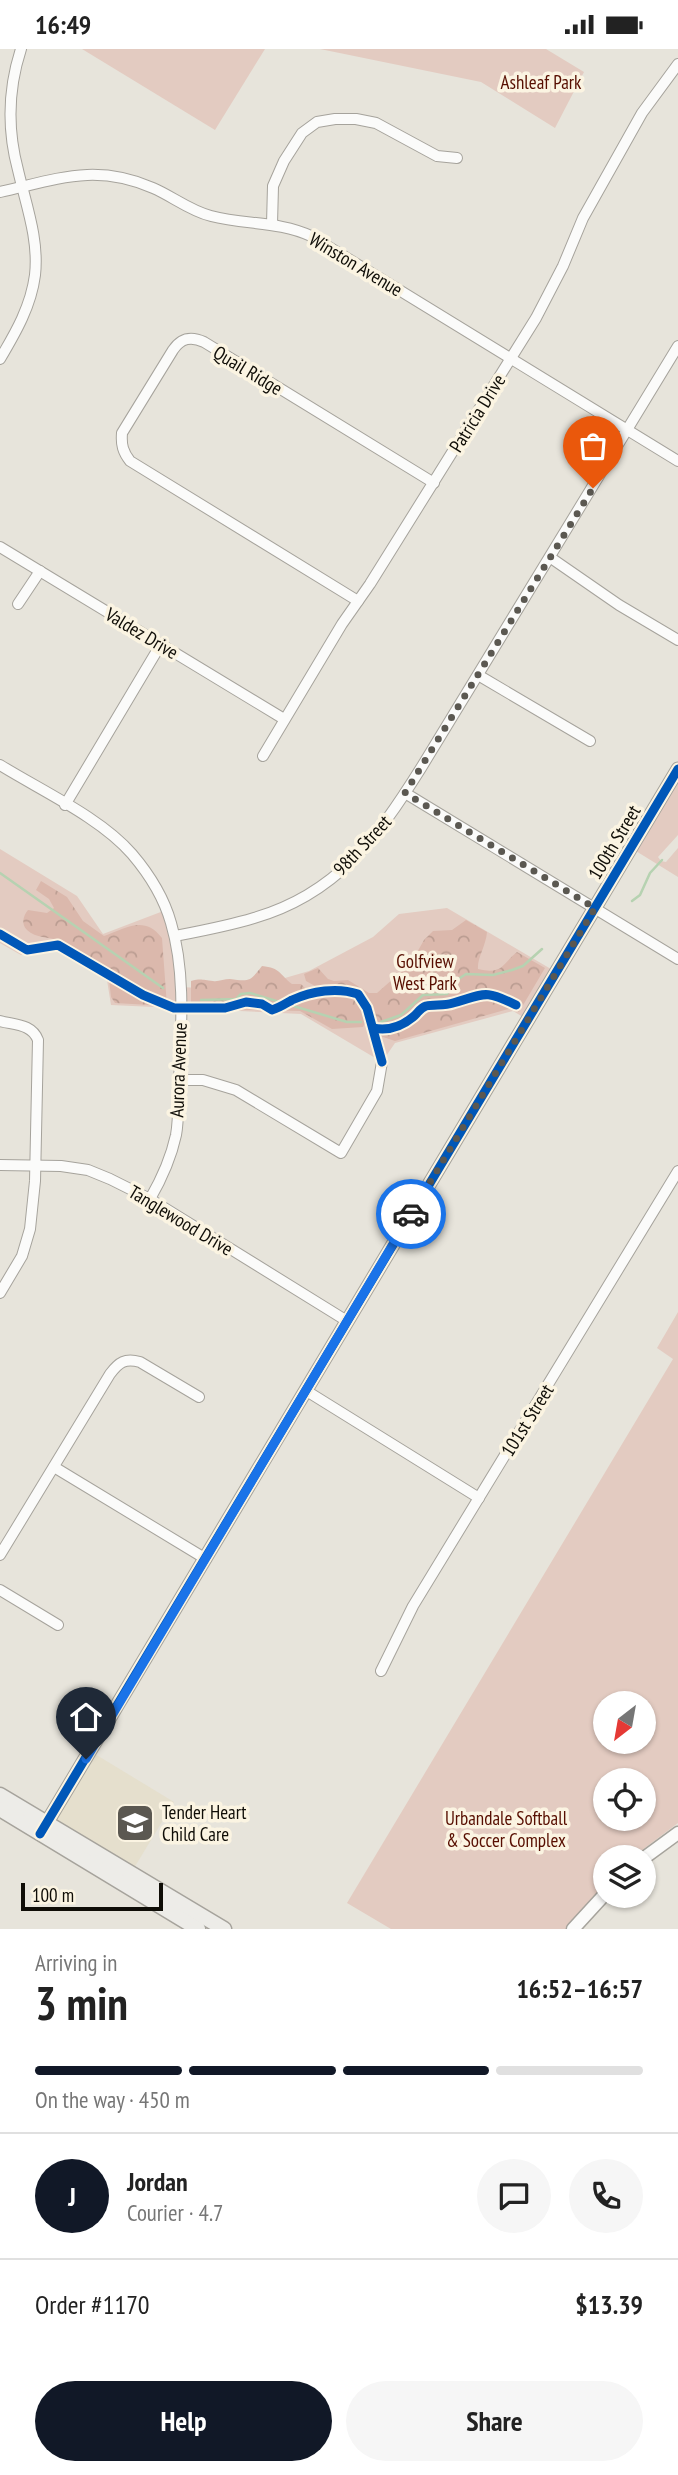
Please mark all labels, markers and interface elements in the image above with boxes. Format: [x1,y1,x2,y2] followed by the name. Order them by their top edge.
[35,8,91,41] text: 16:49
[501,70,582,94] park label: Ashleaf Park
[305,227,407,301] street label: Winston Avenue
[209,340,287,400] street label: Quail Ridge
[444,370,510,456] street label: Patricia Drive
[563,416,623,488] pin
[574,427,612,465] icon: bag
[100,601,183,664] street label: Valdez Drive
[582,800,646,884] street label: 100th Street
[328,809,397,880] street label: 98th Street
[393,949,458,995] park label: Golfview West Park
[164,1022,192,1118] street label: Aurora Avenue
[125,1179,238,1261] street label: Tanglewood Drive
[376,1179,446,1249] courier
[392,1195,430,1233] icon: car
[495,1379,559,1461] street label: 101st Street
[56,1687,116,1759] pin
[593,1691,656,1753] north arrow
[593,1691,656,1908] map controls
[67,1698,105,1736] icon: home
[593,1768,656,1831] button: locate
[162,1800,247,1846] place label: Tender Heart Child Care
[114,1802,156,1844] school or university icon: Tender Heart Child Care
[445,1806,568,1852] park label: Urbandale Softball & Soccer Complex
[593,1845,656,1908] button: layers
[21,1880,163,1912] scale bar
[32,1883,74,1907] text: 100 m
[35,1948,117,1977] text: Arriving in
[516,1972,643,2005] text: 16:52–16:57
[35,1973,128,2033] text: 3 min
[35,2085,190,2114] text: On the way · 450 m
[477,2159,551,2233] button: chat
[569,2159,643,2233] button: phone
[127,2165,188,2198] text: Jordan
[68,2180,76,2213] text: J
[127,2198,223,2227] text: Courier · 4.7
[35,2288,150,2321] text: Order #1170
[575,2288,643,2321] text: $13.39
[35,2381,332,2461] button: Help
[346,2381,643,2461] button: Share

